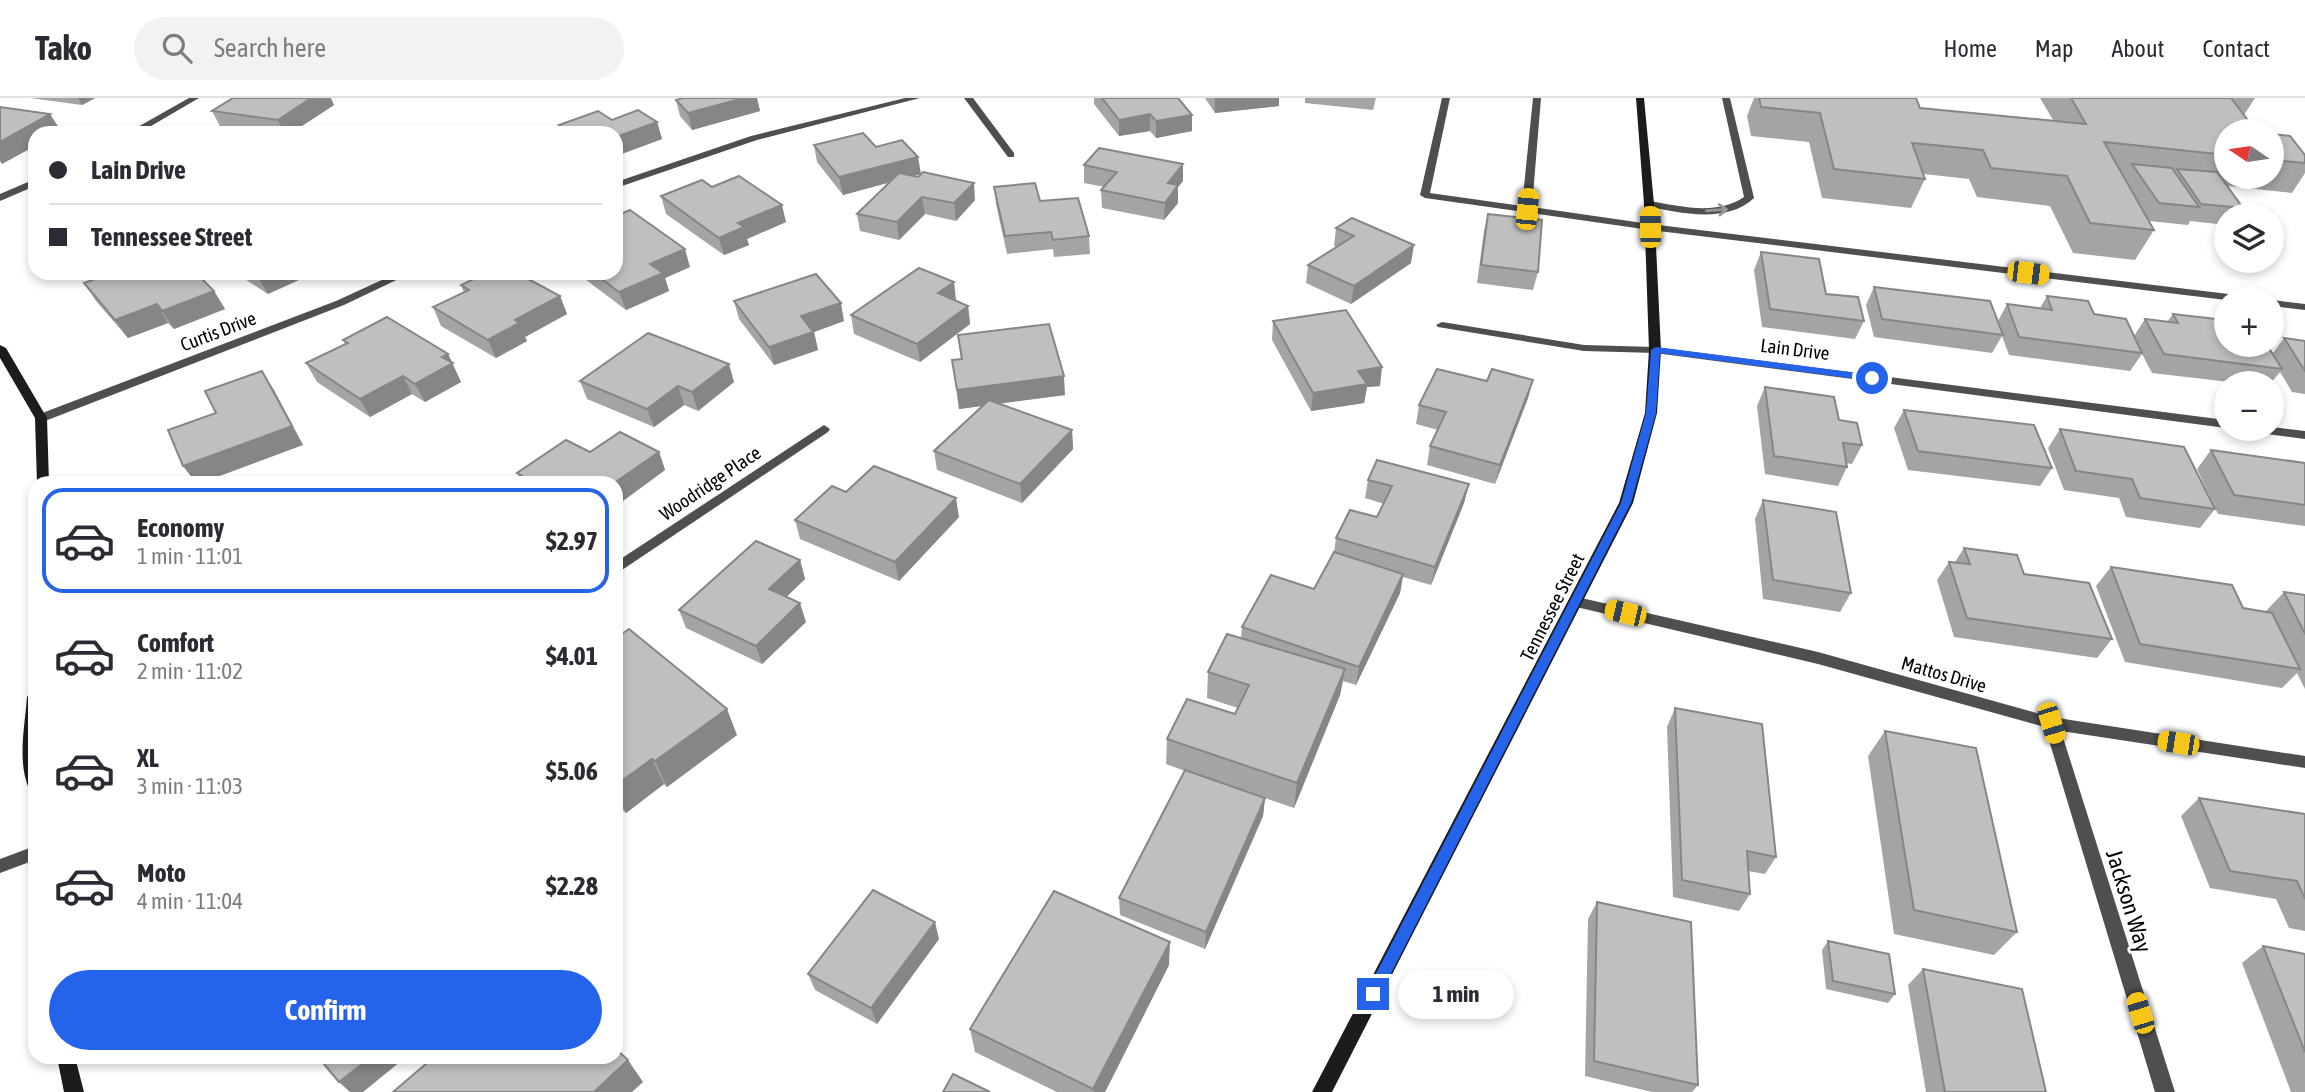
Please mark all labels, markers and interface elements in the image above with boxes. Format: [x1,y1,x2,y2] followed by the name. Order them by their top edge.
[134,17,624,80] search box
[35,29,92,67] text: Tako
[158,29,196,67] icon: search
[214,33,326,63] text: Search here
[1943,35,1997,62] text: Home
[2035,35,2073,62] text: Map
[2111,35,2164,62] text: About
[2202,35,2270,62] text: Contact
[2214,119,2284,189] north arrow
[2214,119,2284,441] map controls
[91,155,186,185] text: Lain Drive
[1515,187,1540,231] car
[1705,203,1728,216] one-way arrow
[2214,203,2284,273] button: layers
[1640,206,1661,248] car
[91,222,252,252] text: Tennessee Street
[2006,260,2051,286] car
[2214,287,2284,357] button: +
[177,307,259,355] street label: Curtis Drive
[1759,334,1831,364] street label: Lain Drive
[1856,362,1888,394] route start
[2214,371,2284,441] button: −
[655,441,765,525] street label: Woodridge Place
[53,509,116,572] icon: car
[137,513,224,543] text: Economy
[546,526,598,556] text: $2.97
[137,543,243,569] text: 1 min · 11:01
[1515,550,1589,664] street label: Tennessee Street
[1603,598,1648,628] car
[53,624,116,687] icon: car
[137,628,214,658] text: Comfort
[546,641,598,671] text: $4.01
[1899,651,1989,697] street label: Mattos Drive
[137,658,243,684] text: 2 min · 11:02
[2035,700,2068,746] car
[2156,729,2201,757] car
[53,739,116,802] icon: car
[137,743,159,773] text: XL
[546,756,598,786] text: $5.06
[137,773,243,799] text: 3 min · 11:03
[2101,846,2157,956] street label: Jackson Way
[53,854,116,917] icon: car
[137,858,186,888] text: Moto
[546,871,598,901] text: $2.28
[137,888,243,914] text: 4 min · 11:04
[49,970,602,1050] button: Confirm
[1398,970,1513,1018] callout: 1 min
[1357,978,1389,1010] route end
[1433,981,1479,1007] text: 1 min
[2124,990,2157,1036] car

